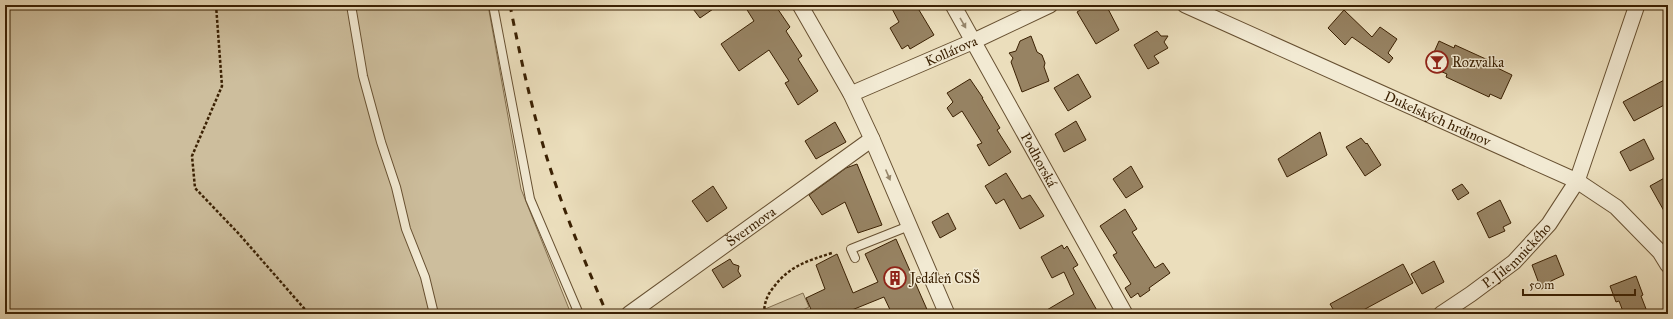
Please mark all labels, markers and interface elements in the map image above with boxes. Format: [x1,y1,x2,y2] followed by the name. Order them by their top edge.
[960,17,967,29] one-way arrow
[923,33,980,70] street label: Kollárova
[1424,49,1450,75] bar icon: Rozvalka
[1452,54,1504,71] place label: Rozvalka
[1382,88,1494,151] street label: Dukelských hrdinov
[1017,130,1061,190] street label: Podhorská
[885,169,891,181] one-way arrow
[722,203,779,250] street label: Švermova
[1479,219,1555,292] street label: P. Jilemnického
[882,265,908,291] building icon: Jedáleň CSŠ
[908,268,980,288] place label: Jedáleň CSŠ
[1523,271,1635,297] scale bar
[1529,278,1554,292] text: 50 m

